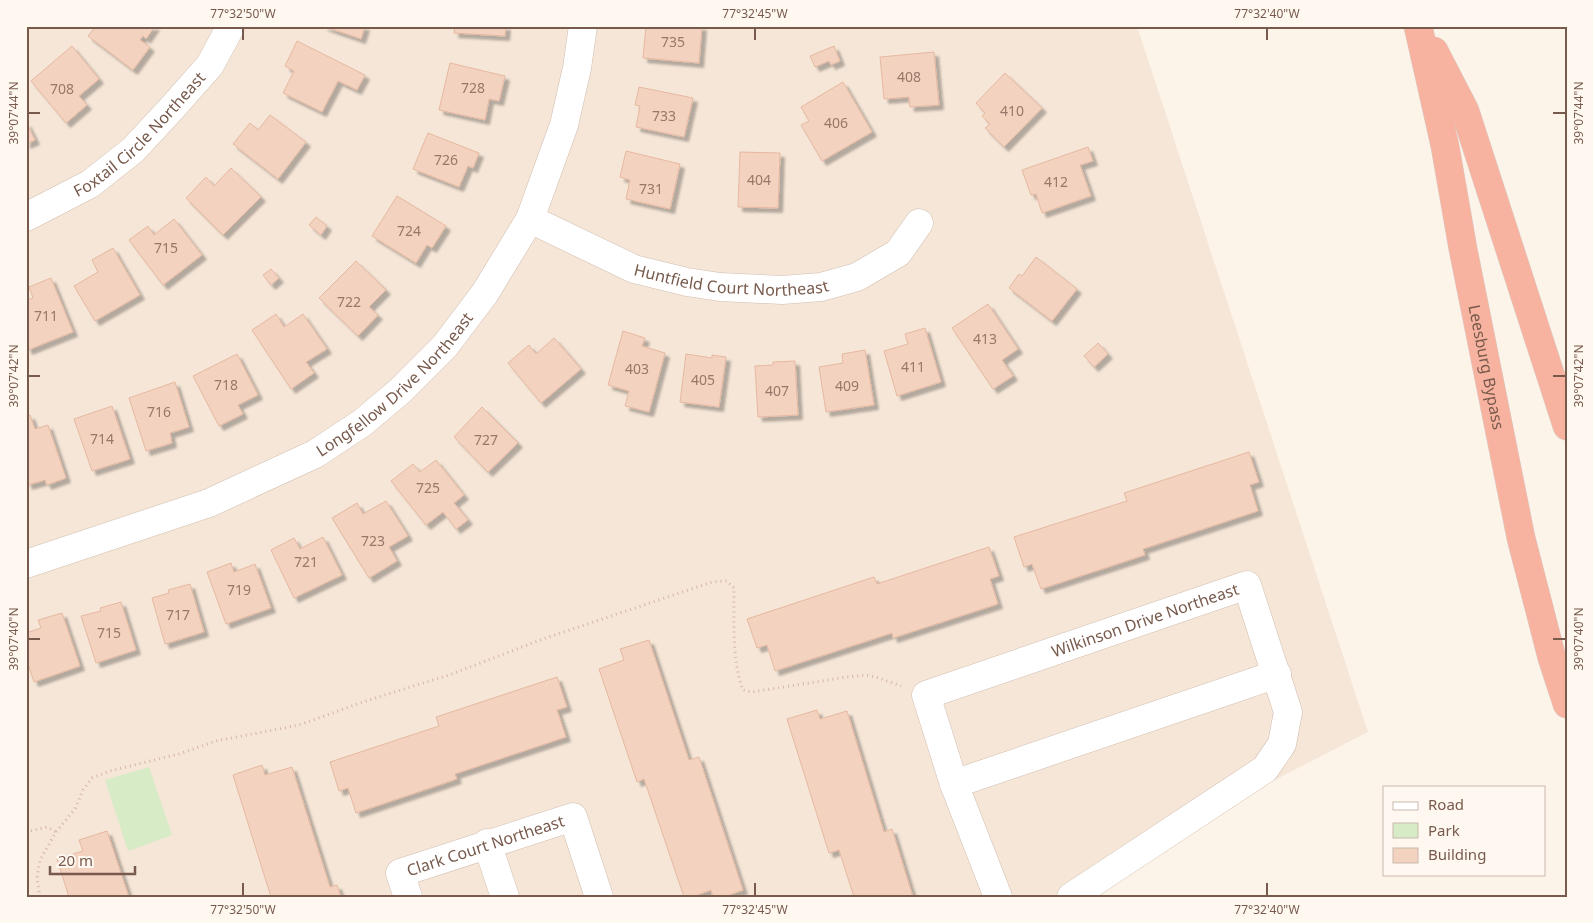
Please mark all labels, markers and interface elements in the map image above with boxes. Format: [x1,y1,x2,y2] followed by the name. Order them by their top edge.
[210,5,276,22] text: 77°32'50"W
[722,5,788,22] text: 77°32'45"W
[1234,5,1300,22] text: 77°32'40"W
[661,32,685,51] house number: 735
[70,67,210,202] street label: Foxtail Circle Northeast
[897,67,921,86] house number: 408
[461,78,485,97] house number: 728
[50,79,74,98] house number: 708
[5,81,22,145] text: 39°07'44"N
[1570,81,1587,145] text: 39°07'44"N
[1000,101,1024,120] house number: 410
[652,106,676,125] house number: 733
[824,113,848,132] house number: 406
[434,150,458,169] house number: 726
[747,170,771,189] house number: 404
[1044,172,1068,191] house number: 412
[639,179,663,198] house number: 731
[397,221,421,240] house number: 724
[154,238,178,257] house number: 715
[632,258,831,301] street label: Huntfield Court Northeast
[337,292,361,311] house number: 722
[1463,303,1510,432] street label: Leesburg Bypass
[34,306,58,325] house number: 711
[312,307,478,461] street label: Longfellow Drive Northeast
[973,329,997,348] house number: 413
[5,344,22,408] text: 39°07'42"N
[1570,344,1587,408] text: 39°07'42"N
[901,357,925,376] house number: 411
[625,359,649,378] house number: 403
[691,370,715,389] house number: 405
[214,375,238,394] house number: 718
[835,376,859,395] house number: 409
[765,381,789,400] house number: 407
[147,402,171,421] house number: 716
[90,429,114,448] house number: 714
[474,430,498,449] house number: 727
[416,478,440,497] house number: 725
[361,531,385,550] house number: 723
[294,552,318,571] house number: 721
[1048,578,1242,662] street label: Wilkinson Drive Northeast
[227,580,251,599] house number: 719
[166,605,190,624] house number: 717
[5,607,22,671] text: 39°07'40"N
[1570,607,1587,671] text: 39°07'40"N
[97,623,121,642] house number: 715
[1383,786,1546,876] legend
[1428,794,1464,814] text: Road
[404,810,567,881] street label: Clark Court Northeast
[1428,820,1460,840] text: Park
[50,843,135,875] scale bar
[1428,844,1486,864] text: Building
[58,850,93,870] text: 20 m
[210,901,276,918] text: 77°32'50"W
[722,901,788,918] text: 77°32'45"W
[1234,901,1300,918] text: 77°32'40"W

